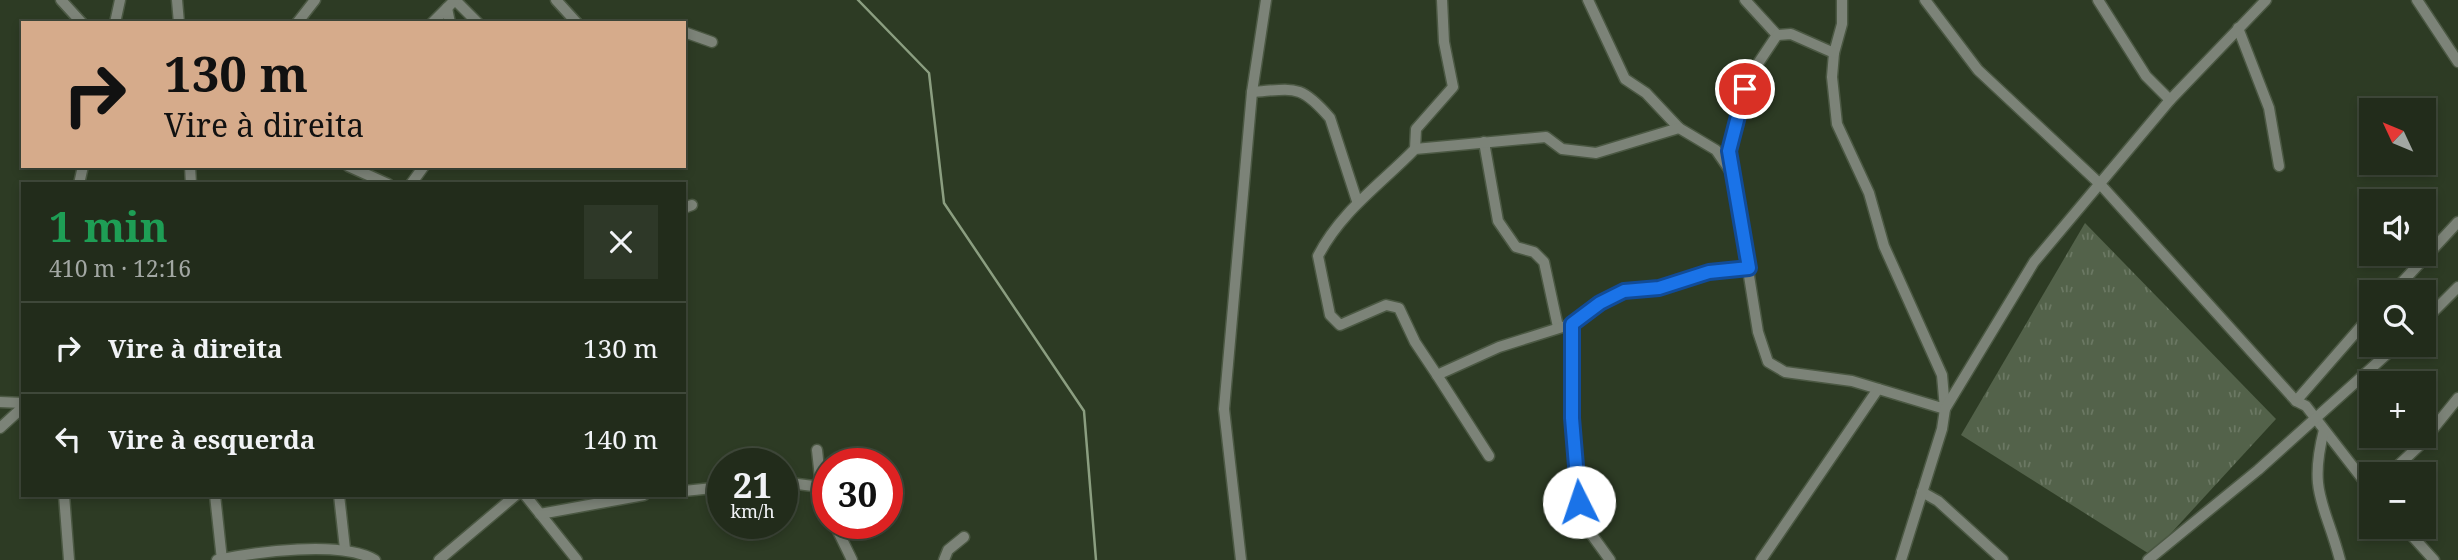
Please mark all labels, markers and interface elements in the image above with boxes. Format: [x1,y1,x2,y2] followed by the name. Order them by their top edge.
[164,40,308,106] text: 130 m
[49,49,140,140] icon: right
[1715,59,1775,119] pin
[1726,70,1764,108] icon: arrive
[2359,98,2436,175] north arrow
[2359,98,2436,539] map controls
[164,103,364,146] text: Vire à direita
[2359,189,2436,266] button: sound
[49,197,168,254] text: 1 min
[584,205,658,279] button: close
[49,252,191,284] text: 410 m · 12:16
[2359,280,2436,357] button: search
[49,329,87,367] icon: right
[108,330,283,366] text: Vire à direita
[583,330,658,366] text: 130 m
[2359,371,2436,448] button: +
[49,420,87,458] icon: left
[108,421,315,457] text: Vire à esquerda
[583,421,658,457] text: 140 m
[812,448,903,539] speed limit sign: 30
[733,461,772,508] text: 21
[2359,462,2436,539] button: −
[1542,465,1616,539] position arrow
[730,499,775,523] text: km/h

